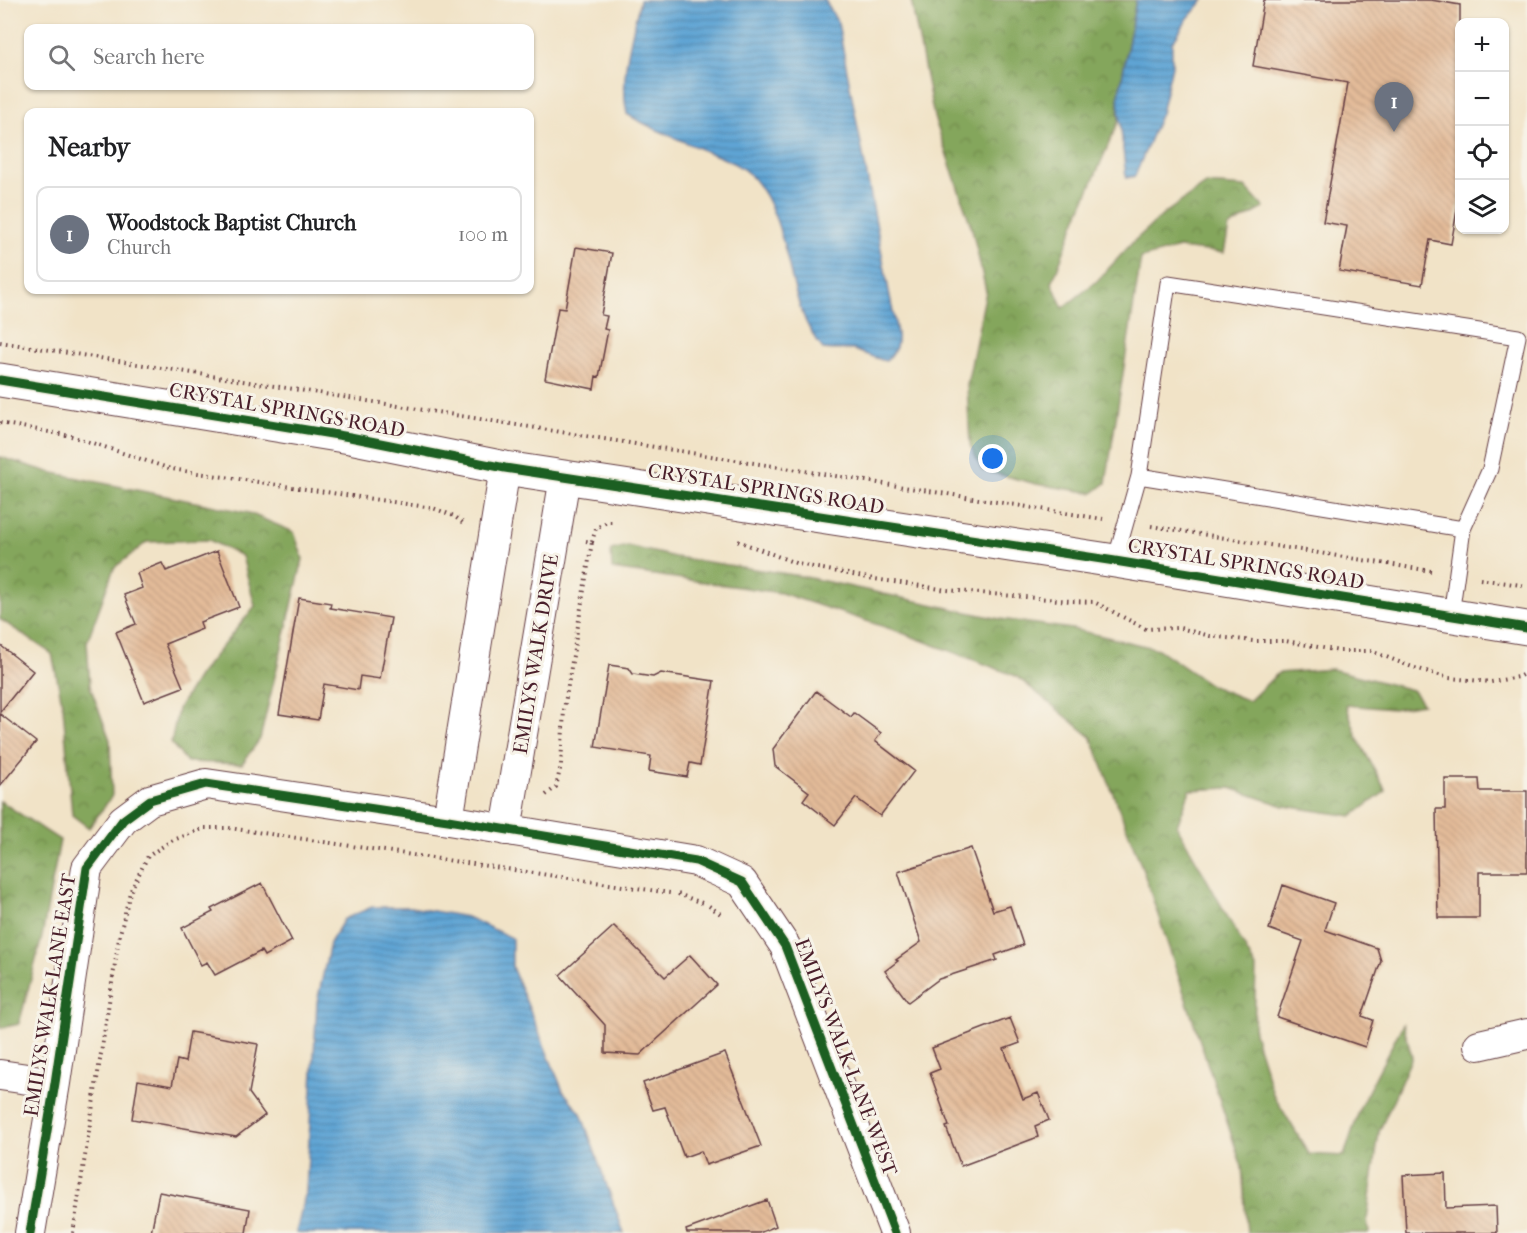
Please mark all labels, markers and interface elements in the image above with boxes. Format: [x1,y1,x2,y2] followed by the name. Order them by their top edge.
[1455,18,1509,234] map controls
[1455,18,1509,72] button: +
[24,24,534,90] search box
[45,41,78,74] icon: search
[93,44,205,70] text: Search here
[1455,72,1509,126] button: −
[1374,82,1414,132] pin: 1
[1455,126,1509,180] button: locate
[48,132,130,163] text: Nearby
[1455,180,1509,234] button: layers
[107,210,356,236] text: Woodstock Baptist Church
[66,223,73,246] text: 1
[458,223,508,246] text: 100 m
[107,236,171,259] text: Church
[167,378,407,442] street label: CRYSTAL SPRINGS ROAD
[978,444,1007,473] your location
[646,459,886,519] street label: CRYSTAL SPRINGS ROAD
[1126,534,1366,594] street label: CRYSTAL SPRINGS ROAD
[509,552,563,756] street label: EMILYS WALK DRIVE
[19,871,81,1118] street label: EMILYS WALK LANE EAST
[790,935,902,1179] street label: EMILYS WALK LANE WEST

